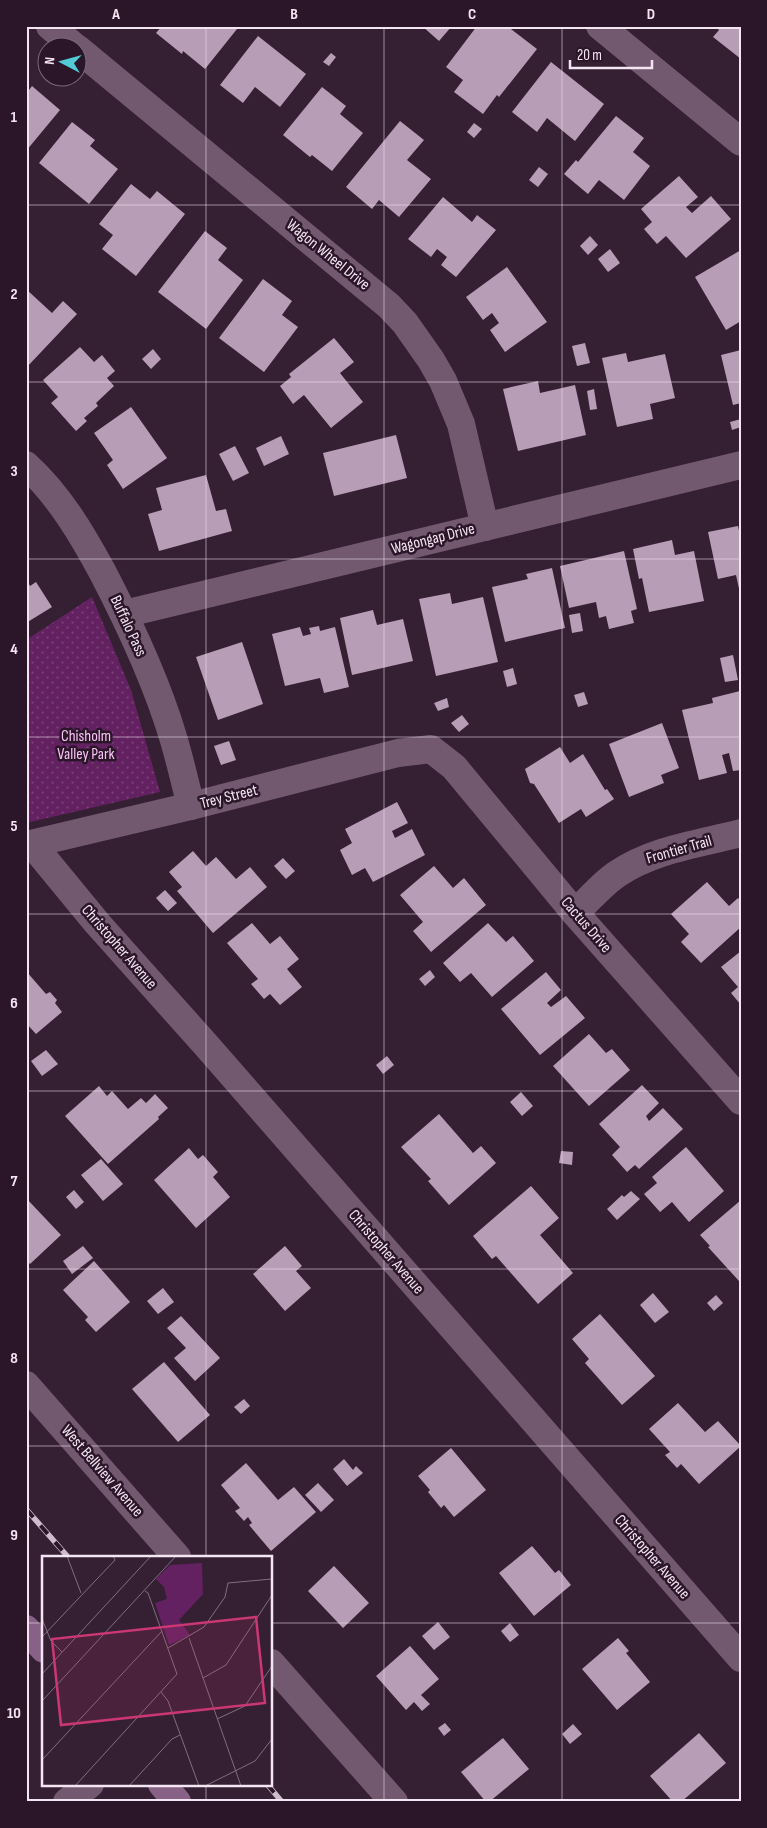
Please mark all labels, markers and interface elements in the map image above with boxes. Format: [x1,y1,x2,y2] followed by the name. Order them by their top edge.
[111,5,120,24] text: A
[290,5,298,24] text: B
[468,5,476,24] text: C
[647,5,655,24] text: D
[38,38,88,88] north arrow
[570,38,652,70] scale bar
[577,46,602,65] text: 20 m
[41,56,58,65] text: N
[11,108,18,127] text: 1
[282,215,374,295] street label: Wagon Wheel Drive
[10,285,18,304] text: 2
[10,462,18,481] text: 3
[389,519,477,559] street label: Wagongap Drive
[106,592,150,660] street label: Buffalo Pass
[10,640,18,659] text: 4
[57,727,115,764] park label: Chisholm Valley Park
[198,781,260,813] street label: Trey Street
[10,817,18,836] text: 5
[644,832,714,868] street label: Frontier Trail
[557,893,615,957] street label: Cactus Drive
[77,901,161,993] street label: Christopher Avenue
[10,994,18,1013] text: 6
[11,1172,18,1191] text: 7
[344,1206,428,1298] street label: Christopher Avenue
[10,1349,18,1368] text: 8
[57,1421,147,1521] street label: West Bellview Avenue
[610,1511,694,1603] street label: Christopher Avenue
[10,1526,18,1545] text: 9
[42,1556,272,1786] inset map
[7,1704,21,1723] text: 10

